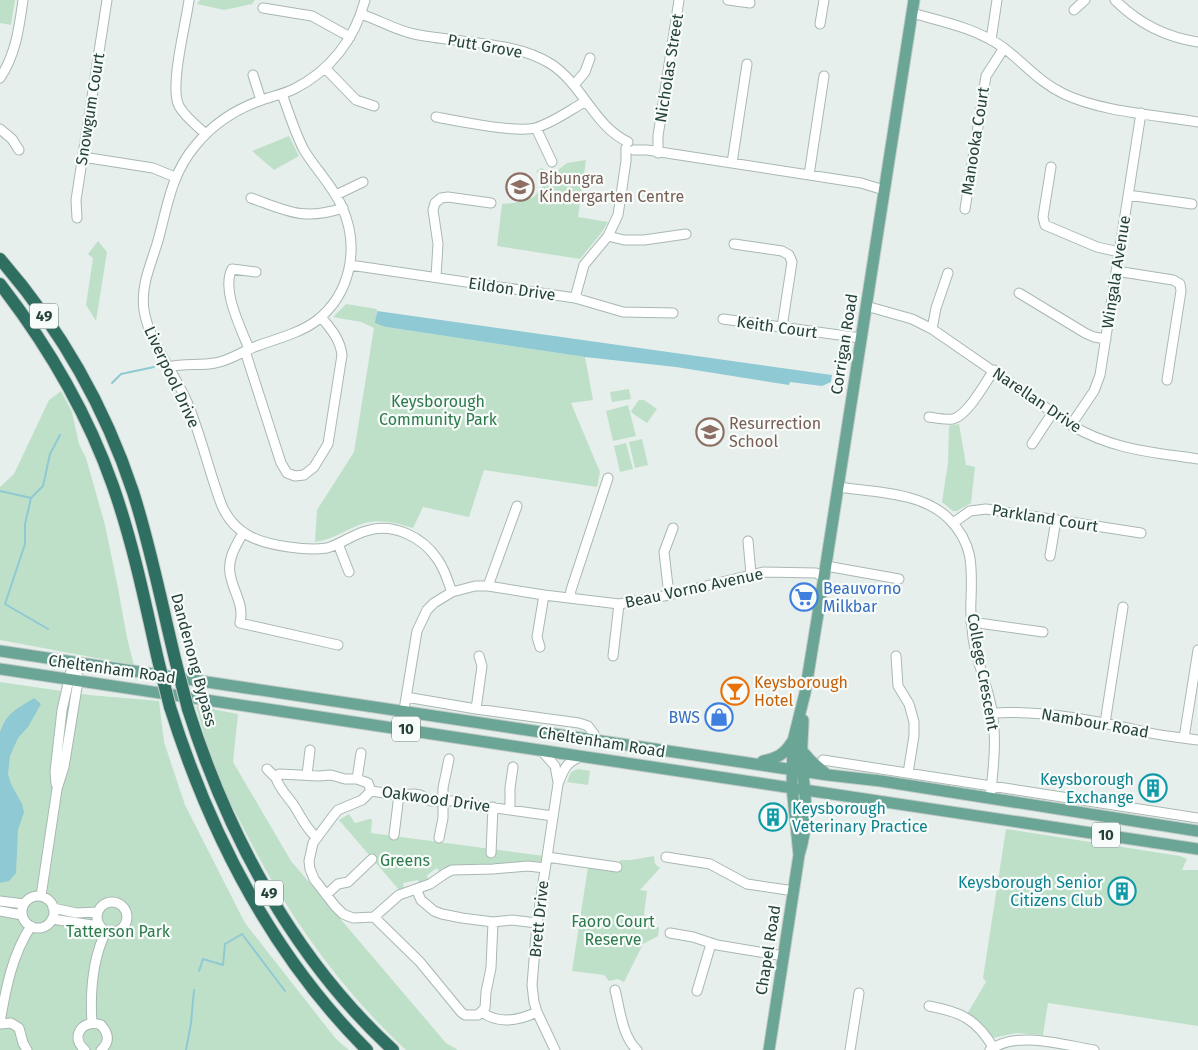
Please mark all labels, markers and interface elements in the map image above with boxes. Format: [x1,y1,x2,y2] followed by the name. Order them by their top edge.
[651,12,687,124] street label: Nicholas Street
[446,30,524,62] street label: Putt Grove
[72,51,108,167] street label: Snowgum Court
[957,85,993,197] street label: Manooka Court
[539,169,684,206] place label: Bibungra Kindergarten Centre
[505,172,535,202] school or university icon: Bibungra Kindergarten Centre
[1098,214,1134,330] street label: Wingala Avenue
[467,273,557,305] street label: Eildon Drive
[827,292,861,396] street label: Corrigan Road
[30,304,58,328] road number: 49
[736,312,819,342] street label: Keith Court
[140,323,204,431] street label: Liverpool Drive
[989,363,1085,437] street label: Narellan Drive
[379,392,498,429] park label: Keysborough Community Park
[729,414,821,451] place label: Resurrection School
[695,417,725,447] school or university icon: Resurrection School
[991,500,1100,536] street label: Parkland Court
[623,564,765,612] street label: Beau Vorno Avenue
[823,579,901,616] place label: Beauvorno Milkbar
[789,582,819,612] supermarket icon: Beauvorno Milkbar
[167,591,221,729] street label: Dandenong Bypass
[963,612,1003,732] street label: College Crescent
[47,651,177,687] street label: Cheltenham Road
[754,673,848,710] place label: Keysborough Hotel
[720,676,750,706] bar icon: Keysborough Hotel
[704,702,734,732] shop icon: BWS
[1040,704,1150,742] street label: Nambour Road
[669,708,700,727] place label: BWS
[392,716,420,742] road number: 10
[537,723,667,761] street label: Cheltenham Road
[1040,770,1134,807] place label: Keysborough Exchange
[1138,773,1168,803] building icon: Keysborough Exchange
[381,782,491,816] street label: Oakwood Drive
[792,799,928,836] place label: Keysborough Veterinary Practice
[758,802,788,832] building icon: Keysborough Veterinary Practice
[1092,822,1120,848] road number: 10
[380,851,430,870] park label: Greens
[958,873,1104,910] place label: Keysborough Senior Citizens Club
[1107,876,1137,906] building icon: Keysborough Senior Citizens Club
[526,879,552,959] street label: Brett Drive
[255,880,283,906] road number: 49
[752,904,784,996] street label: Chapel Road
[571,912,655,949] park label: Faoro Court Reserve
[66,922,171,941] park label: Tatterson Park

